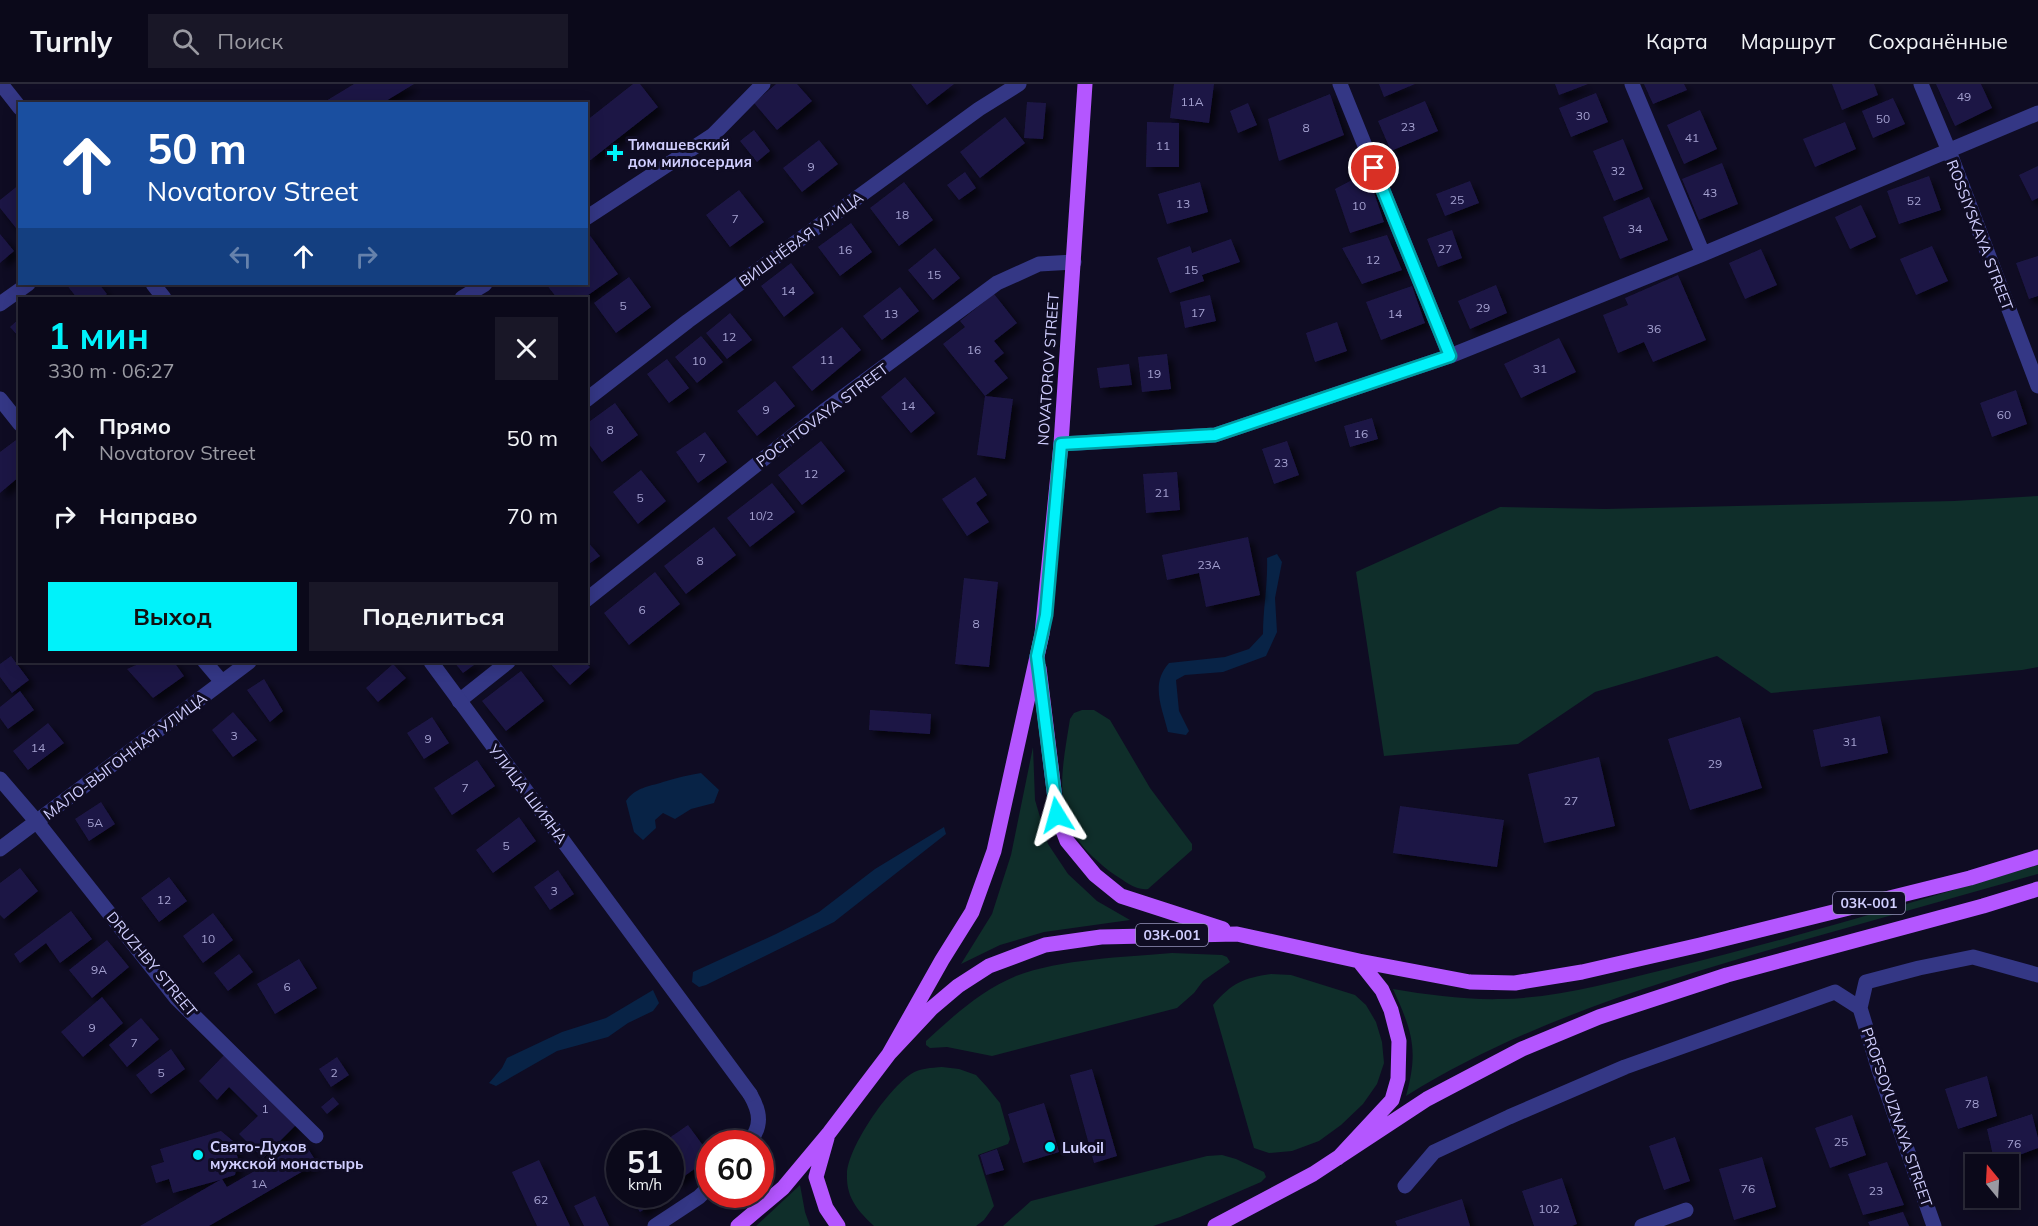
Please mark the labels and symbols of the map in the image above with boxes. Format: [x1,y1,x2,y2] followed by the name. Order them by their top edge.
[1957,89,1971,104] house number: 49
[1180,94,1204,109] house number: 11А
[1576,108,1590,123] house number: 30
[1876,111,1890,126] house number: 50
[1401,119,1415,134] house number: 23
[1302,120,1310,135] house number: 8
[1685,130,1699,145] house number: 41
[628,135,752,171] place label: Тимашевский дом милосердия
[1156,138,1170,153] house number: 11
[1348,142,1399,193] pin
[606,144,624,162] marker: Тимашевский дом милосердия
[1942,157,2018,313] street label: ROSSIYSKAYA STREET
[807,159,815,174] house number: 9
[1611,163,1625,178] house number: 32
[1703,185,1717,200] house number: 43
[735,188,867,290] street label: ВИШНЁВАЯ УЛИЦА
[1450,192,1464,207] house number: 25
[1907,193,1921,208] house number: 52
[1176,196,1190,211] house number: 13
[1352,198,1366,213] house number: 10
[895,207,909,222] house number: 18
[731,211,739,226] house number: 7
[1628,221,1642,236] house number: 34
[1438,241,1452,256] house number: 27
[838,242,852,257] house number: 16
[1366,252,1380,267] house number: 12
[1184,262,1198,277] house number: 15
[927,267,941,282] house number: 15
[781,283,795,298] house number: 14
[1033,292,1063,446] street label: NOVATOROV STREET
[619,298,627,313] house number: 5
[1476,300,1490,315] house number: 29
[1191,305,1205,320] house number: 17
[884,306,898,321] house number: 13
[1388,306,1402,321] house number: 14
[1647,321,1661,336] house number: 36
[722,329,736,344] house number: 12
[967,342,981,357] house number: 16
[820,352,834,367] house number: 11
[692,353,706,368] house number: 10
[752,359,892,471] street label: POCHTOVAYA STREET
[1533,361,1547,376] house number: 31
[1147,366,1161,381] house number: 19
[901,398,915,413] house number: 14
[762,402,770,417] house number: 9
[1997,407,2011,422] house number: 60
[606,422,614,437] house number: 8
[1354,426,1368,441] house number: 16
[698,450,706,465] house number: 7
[1274,455,1288,470] house number: 23
[804,466,818,481] house number: 12
[1155,485,1169,500] house number: 21
[636,490,644,505] house number: 5
[748,508,774,523] house number: 10/2
[696,553,704,568] house number: 8
[1197,557,1221,572] house number: 23А
[638,602,646,617] house number: 6
[972,616,980,631] house number: 8
[39,688,211,824] street label: МАЛО-ВЫГОННАЯ УЛИЦА
[230,728,238,743] house number: 3
[424,731,432,746] house number: 9
[1843,734,1857,749] house number: 31
[31,740,45,755] house number: 14
[484,740,572,848] street label: УЛИЦА ШИЯНА
[1708,756,1722,771] house number: 29
[461,780,469,795] house number: 7
[1025,783,1089,847] position arrow
[1564,793,1578,808] house number: 27
[87,815,103,830] house number: 5А
[502,838,510,853] house number: 5
[550,883,558,898] house number: 3
[157,892,171,907] house number: 12
[1833,892,1905,914] road number: 03К-001
[103,908,201,1020] street label: DRUZHBY STREET
[1136,924,1208,946] road number: 03К-001
[201,931,215,946] house number: 10
[91,962,107,977] house number: 9А
[283,979,291,994] house number: 6
[88,1020,96,1035] house number: 9
[1857,1025,1937,1209] street label: PROFSOYUZNAYA STREET
[130,1035,138,1050] house number: 7
[157,1065,165,1080] house number: 5
[330,1065,338,1080] house number: 2
[1965,1096,1979,1111] house number: 78
[261,1101,269,1116] house number: 1
[696,1130,774,1208] speed limit sign: 60
[1834,1134,1848,1149] house number: 25
[2007,1136,2021,1151] house number: 76
[210,1137,363,1173] place label: Свято-Духов мужской монастырь
[1062,1138,1104,1157] place label: Lukoil
[1043,1140,1057,1154] marker: Lukoil
[191,1148,205,1162] marker: Свято-Духов мужской монастырь
[1965,1154,2019,1208] north arrow
[251,1176,267,1191] house number: 1А
[1741,1181,1755,1196] house number: 76
[1869,1183,1883,1198] house number: 23
[534,1192,548,1207] house number: 62
[1538,1201,1560,1216] house number: 102

